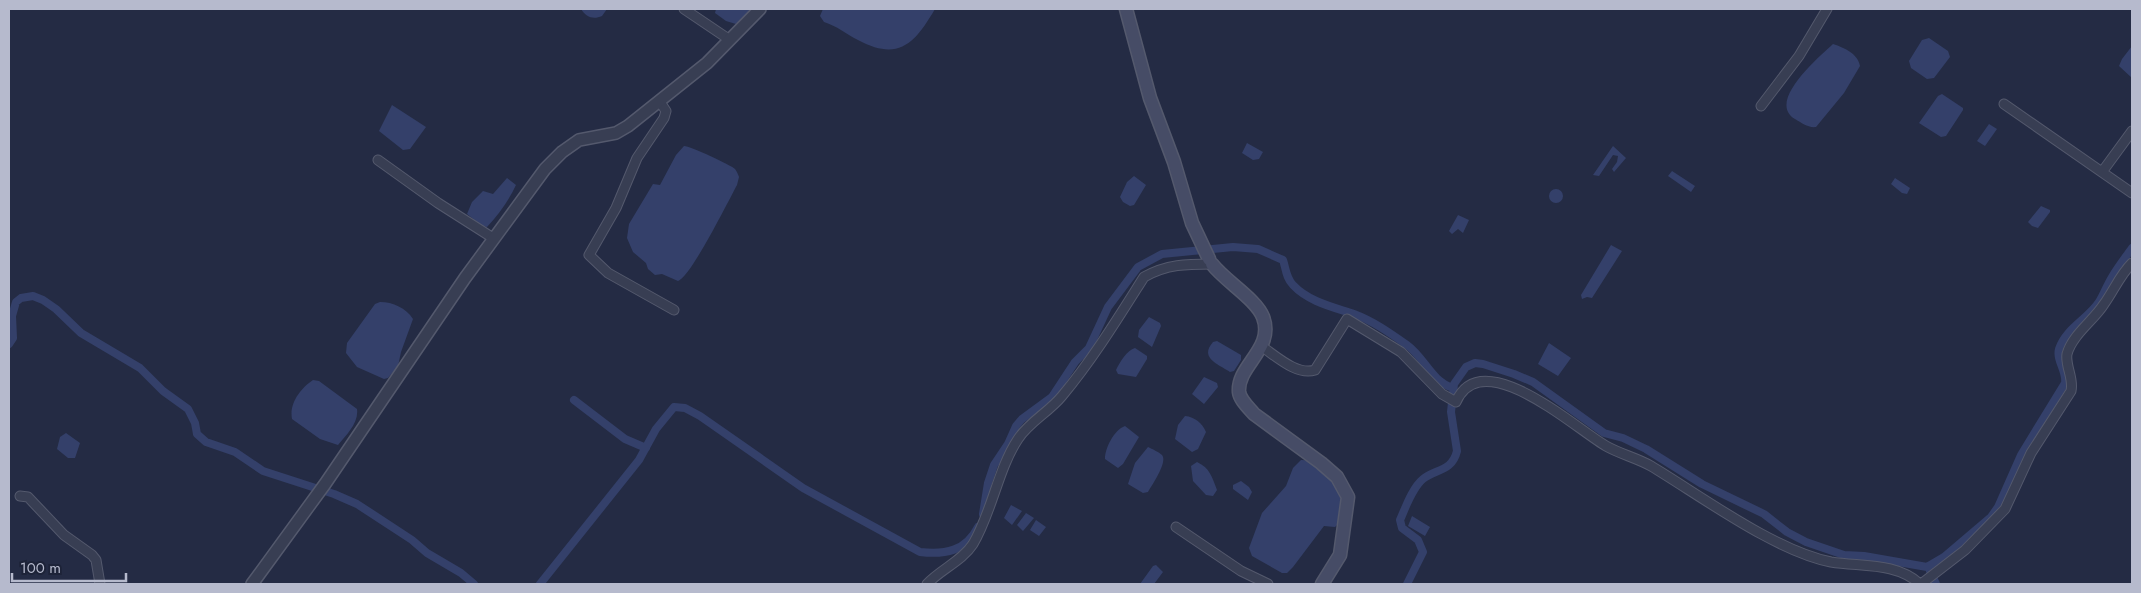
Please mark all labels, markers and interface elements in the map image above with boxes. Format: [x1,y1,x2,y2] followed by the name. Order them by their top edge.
[12,550,126,582] scale bar
[20,557,61,579] text: 100 m

